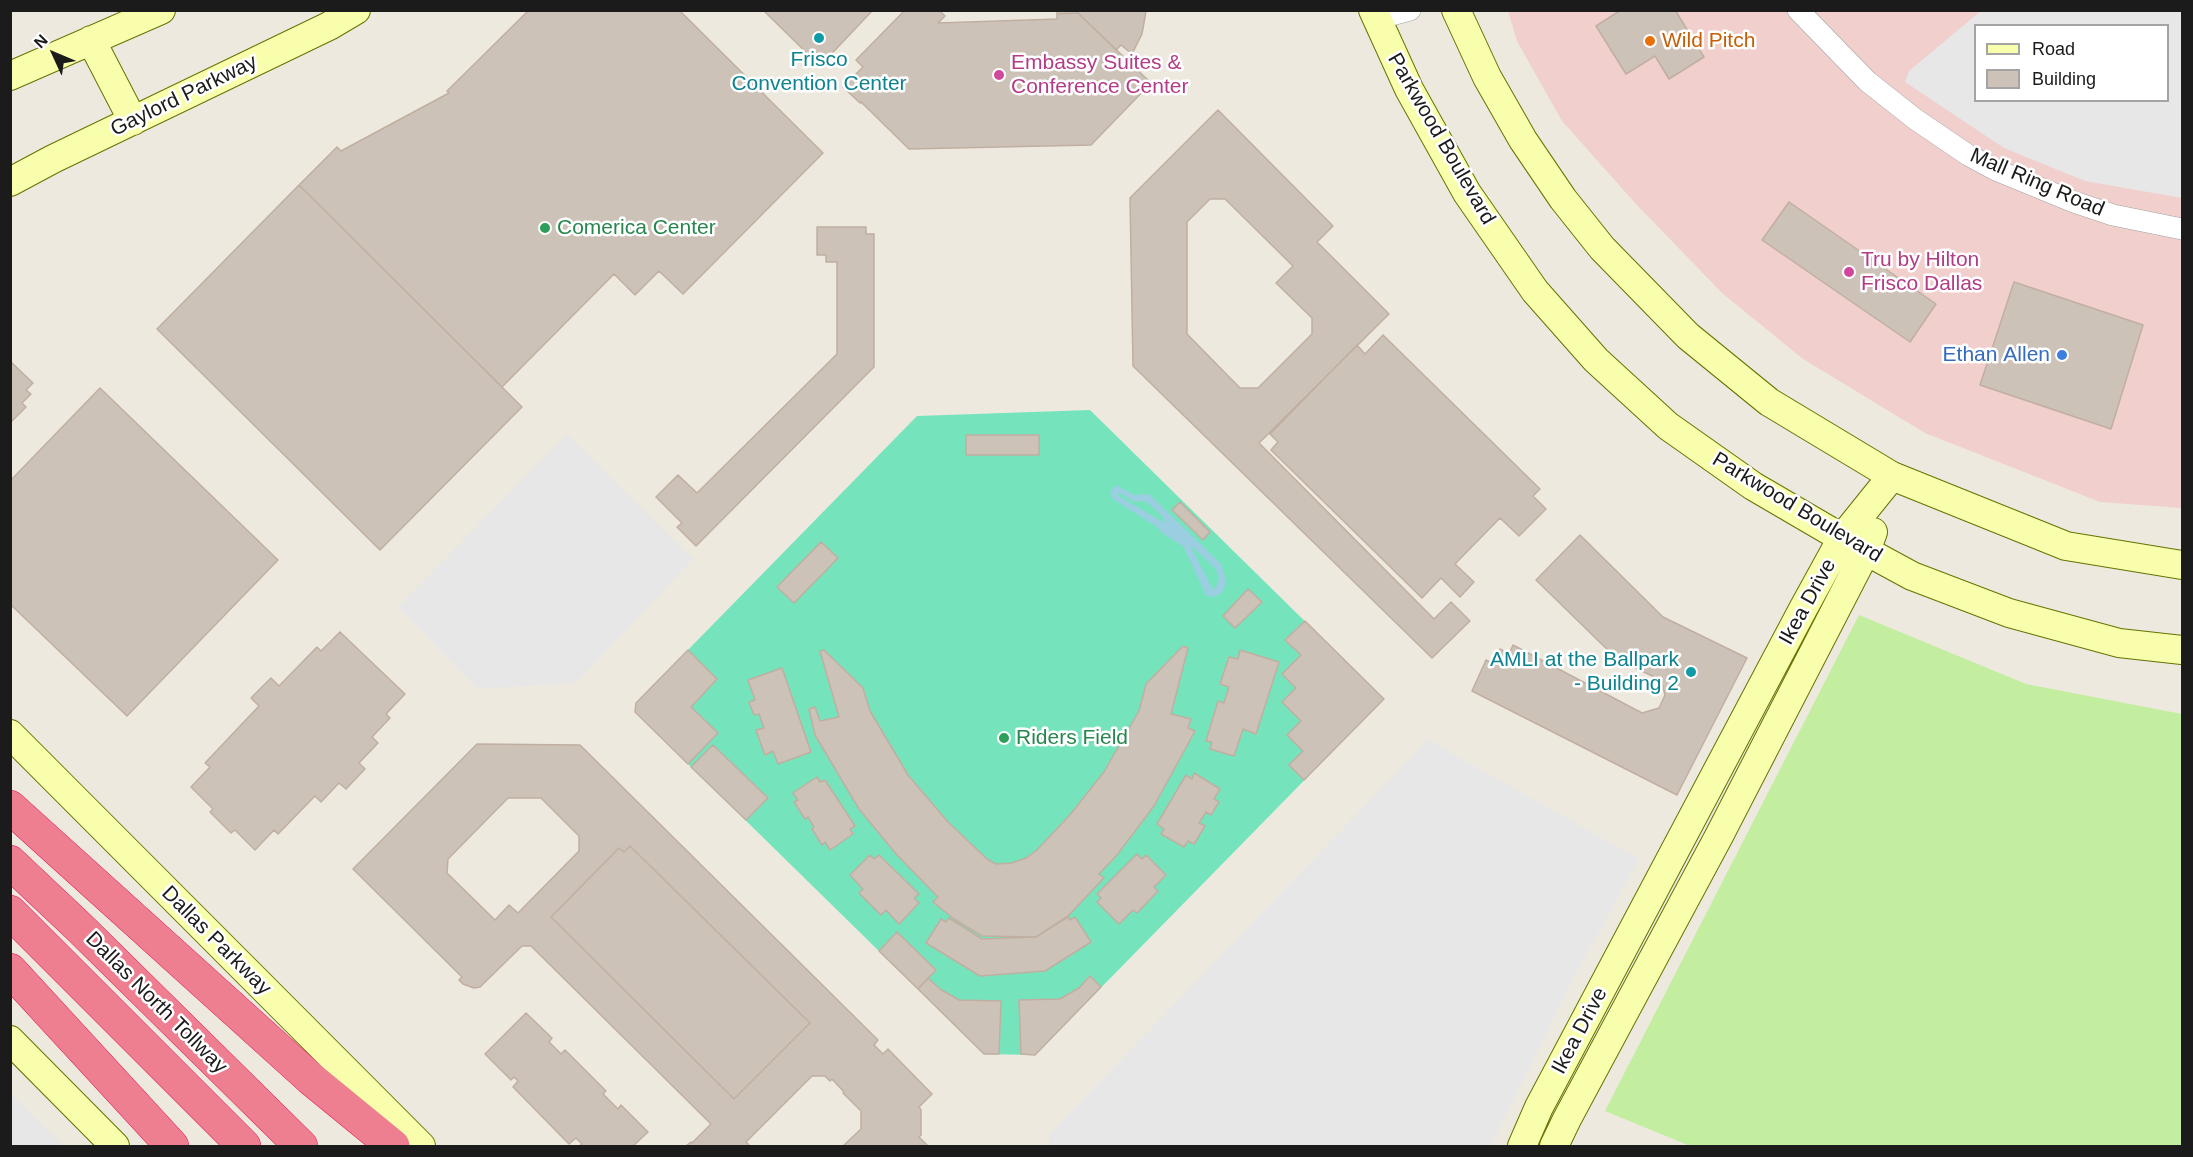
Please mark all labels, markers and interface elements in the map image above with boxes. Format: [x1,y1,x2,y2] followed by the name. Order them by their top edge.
[24,24,84,84] north arrow
[1974,24,2169,102] legend
[1662,28,1755,54] place label: Wild Pitch
[31,31,51,51] text: N
[812,31,826,45] marker: Frisco Convention Center
[1643,34,1657,48] marker: Wild Pitch
[2032,39,2075,59] text: Road
[731,47,907,97] place label: Frisco Convention Center
[1382,49,1500,229] street label: Parkwood Boulevard
[107,50,261,142] street label: Gaylord Parkway
[1011,50,1188,100] place label: Embassy Suites & Conference Center
[992,68,1006,82] marker: Embassy Suites & Conference Center
[2032,69,2096,89] text: Building
[1966,143,2108,223] street label: Mall Ring Road
[557,215,716,241] place label: Comerica Center
[538,221,552,235] marker: Comerica Center
[1861,247,1982,297] place label: Tru by Hilton Frisco Dallas
[1842,265,1856,279] marker: Tru by Hilton Frisco Dallas
[1943,342,2050,368] place label: Ethan Allen
[2055,348,2069,362] marker: Ethan Allen
[1707,447,1887,569] street label: Parkwood Boulevard
[1774,555,1842,649] street label: Ikea Drive
[1490,647,1679,697] place label: AMLI at the Ballpark - Building 2
[1684,665,1698,679] marker: AMLI at the Ballpark - Building 2
[1016,725,1128,751] place label: Riders Field
[997,731,1011,745] marker: Riders Field
[156,881,276,1001] street label: Dallas Parkway
[80,927,232,1079] street label: Dallas North Tollway
[1547,983,1613,1079] street label: Ikea Drive

